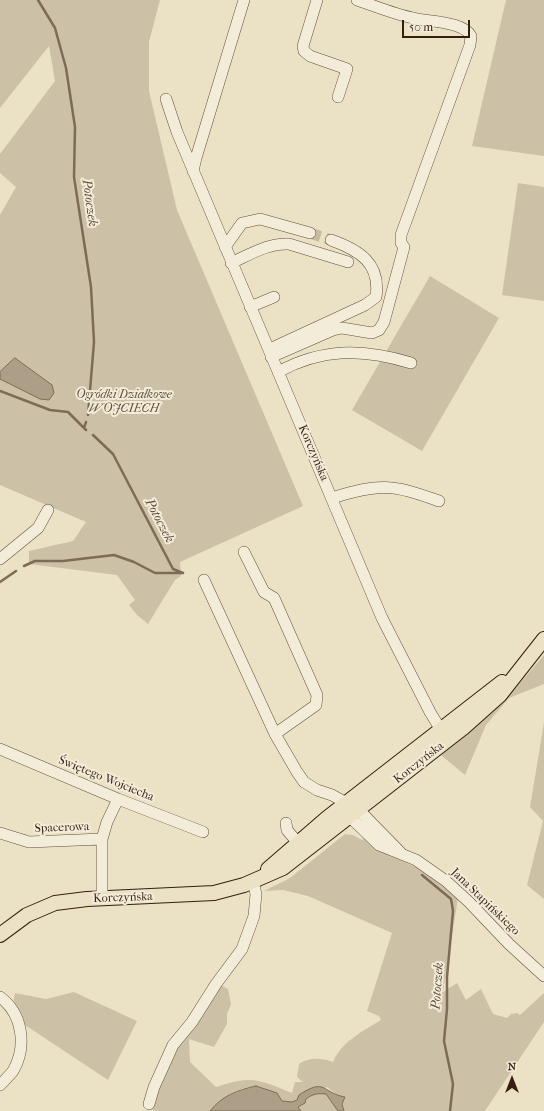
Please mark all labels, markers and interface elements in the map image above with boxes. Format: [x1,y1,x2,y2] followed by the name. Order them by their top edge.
[404,12,472,38] scale bar
[409,20,433,34] text: 50 m
[78,178,100,228] water label: Potoczek
[76,388,172,416] park label: Ogródki Działkowe WOJCIECH
[295,423,331,483] street label: Korczyńska
[141,496,177,546] water label: Potoczek
[391,739,447,787] street label: Korczyńska
[56,753,156,805] street label: Świętego Wojciecha
[34,820,90,836] street label: Spacerowa
[447,865,523,939] street label: Jana Stapińskiego
[93,890,153,906] street label: Korczyńska
[429,962,447,1010] water label: Potoczek
[492,1059,532,1099] north arrow
[508,1060,516,1073] text: N

